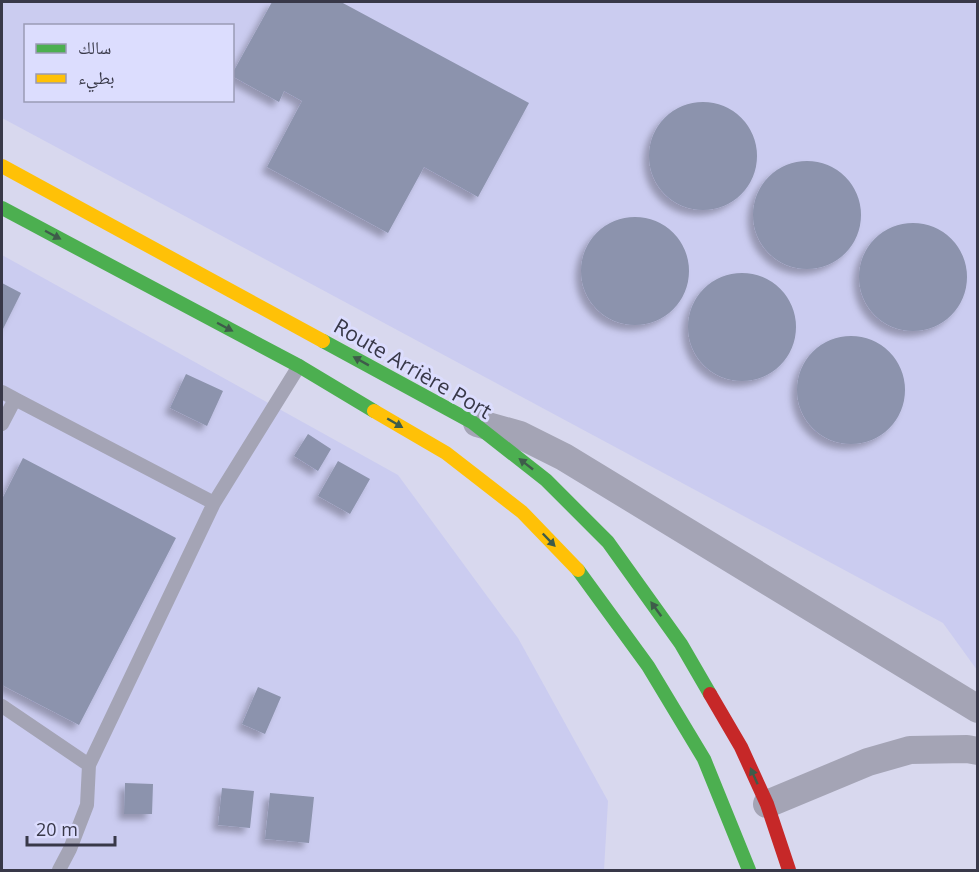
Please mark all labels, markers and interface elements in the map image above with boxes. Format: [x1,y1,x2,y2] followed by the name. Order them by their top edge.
[24,24,234,102] legend
[78,35,111,59] text: سالك
[78,65,115,93] text: بطيء
[45,230,62,240] one-way arrow
[329,311,497,425] street label: Route Arrière Port
[217,322,234,332] one-way arrow
[352,356,369,366] one-way arrow
[387,417,403,428] one-way arrow
[518,458,534,471] one-way arrow
[542,533,556,547] one-way arrow
[650,601,662,616] one-way arrow
[750,768,759,785] one-way arrow
[27,809,116,847] scale bar
[36,817,78,841] text: 20 m

